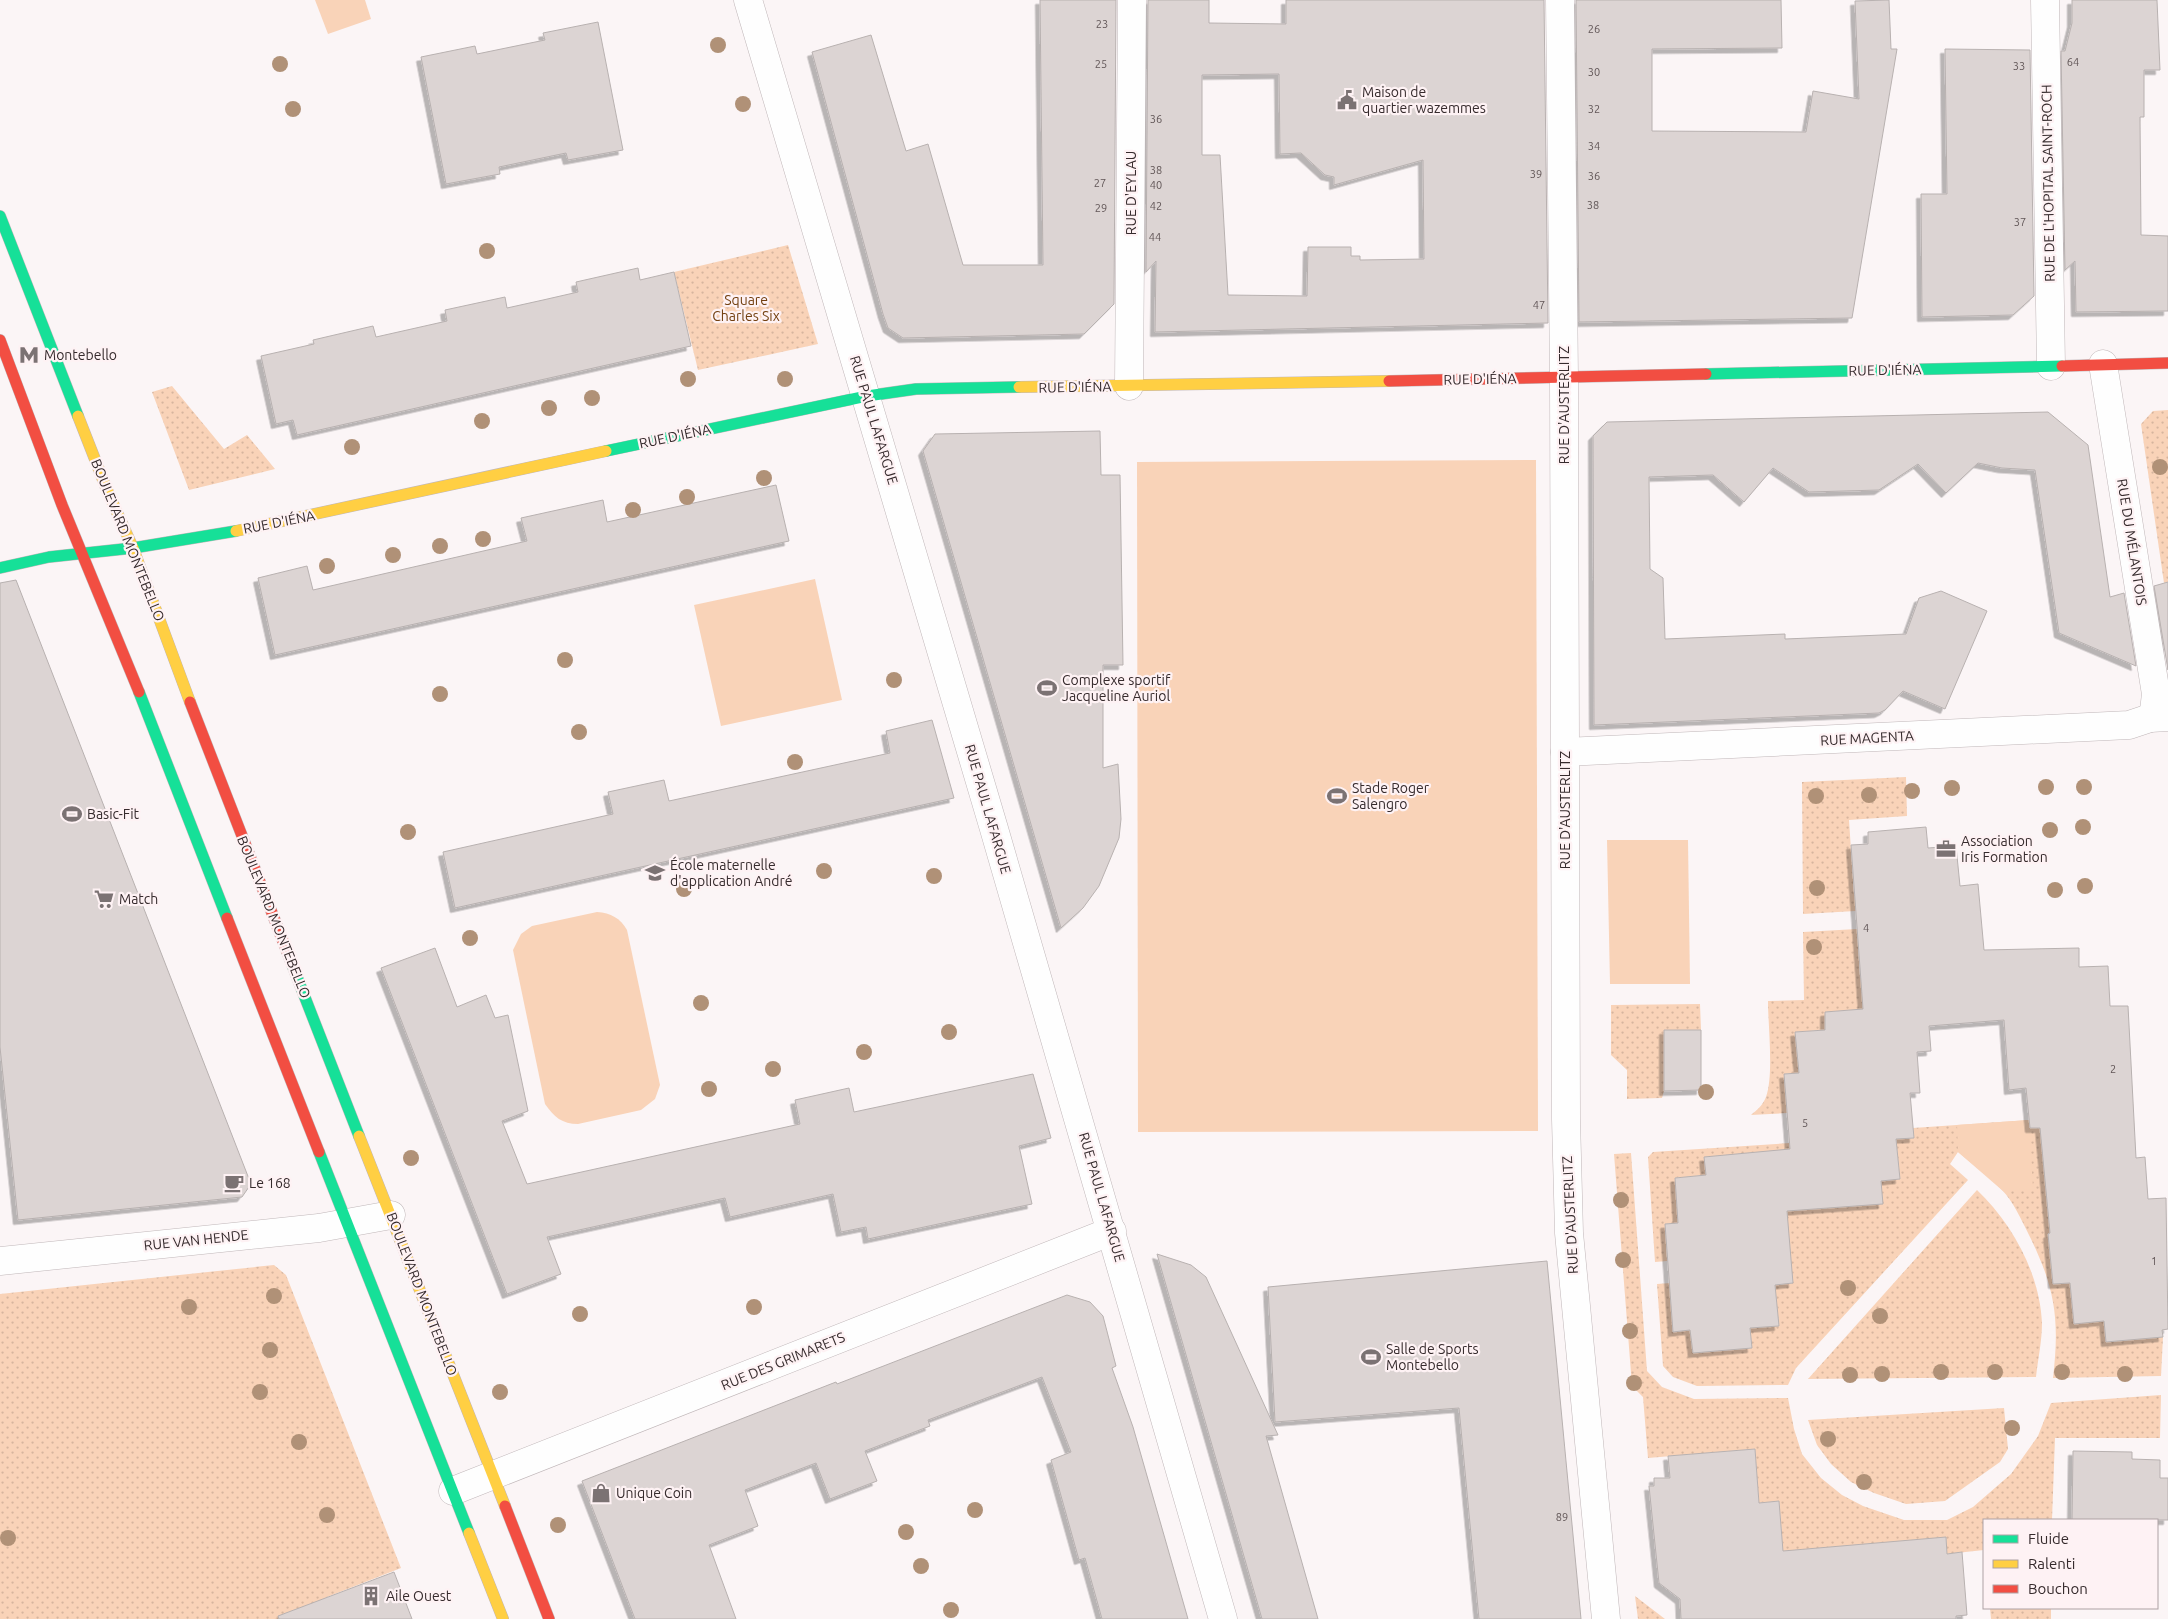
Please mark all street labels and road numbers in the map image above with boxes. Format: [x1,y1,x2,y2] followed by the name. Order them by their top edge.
[2038,84,2058,282] street label: RUE DE L'HOPITAL SAINT-ROCH
[1123,151,1139,235] street label: RUE D'EYLAU
[1556,346,1572,464] street label: RUE D'AUSTERLITZ
[847,354,901,487] street label: RUE PAUL LAFARGUE
[1848,360,1922,379] street label: RUE D'IÉNA
[1443,369,1517,388] street label: RUE D'IÉNA
[1038,377,1112,396] street label: RUE D'IÉNA
[637,420,712,451] street label: RUE D'IÉNA
[88,457,168,624] street label: BOULEVARD MONTEBELLO
[2114,477,2151,606] street label: RUE DU MÉLANTOIS
[241,506,316,537] street label: RUE D'IÉNA
[1820,728,1914,748] street label: RUE MAGENTA
[962,742,1014,876] street label: RUE PAUL LAFARGUE
[1557,751,1573,869] street label: RUE D'AUSTERLITZ
[234,834,314,1001] street label: BOULEVARD MONTEBELLO
[1076,1130,1128,1264] street label: RUE PAUL LAFARGUE
[1559,1155,1581,1274] street label: RUE D'AUSTERLITZ
[383,1210,461,1378] street label: BOULEVARD MONTEBELLO
[143,1227,249,1253] street label: RUE VAN HENDE
[719,1329,847,1393] street label: RUE DES GRIMARETS

